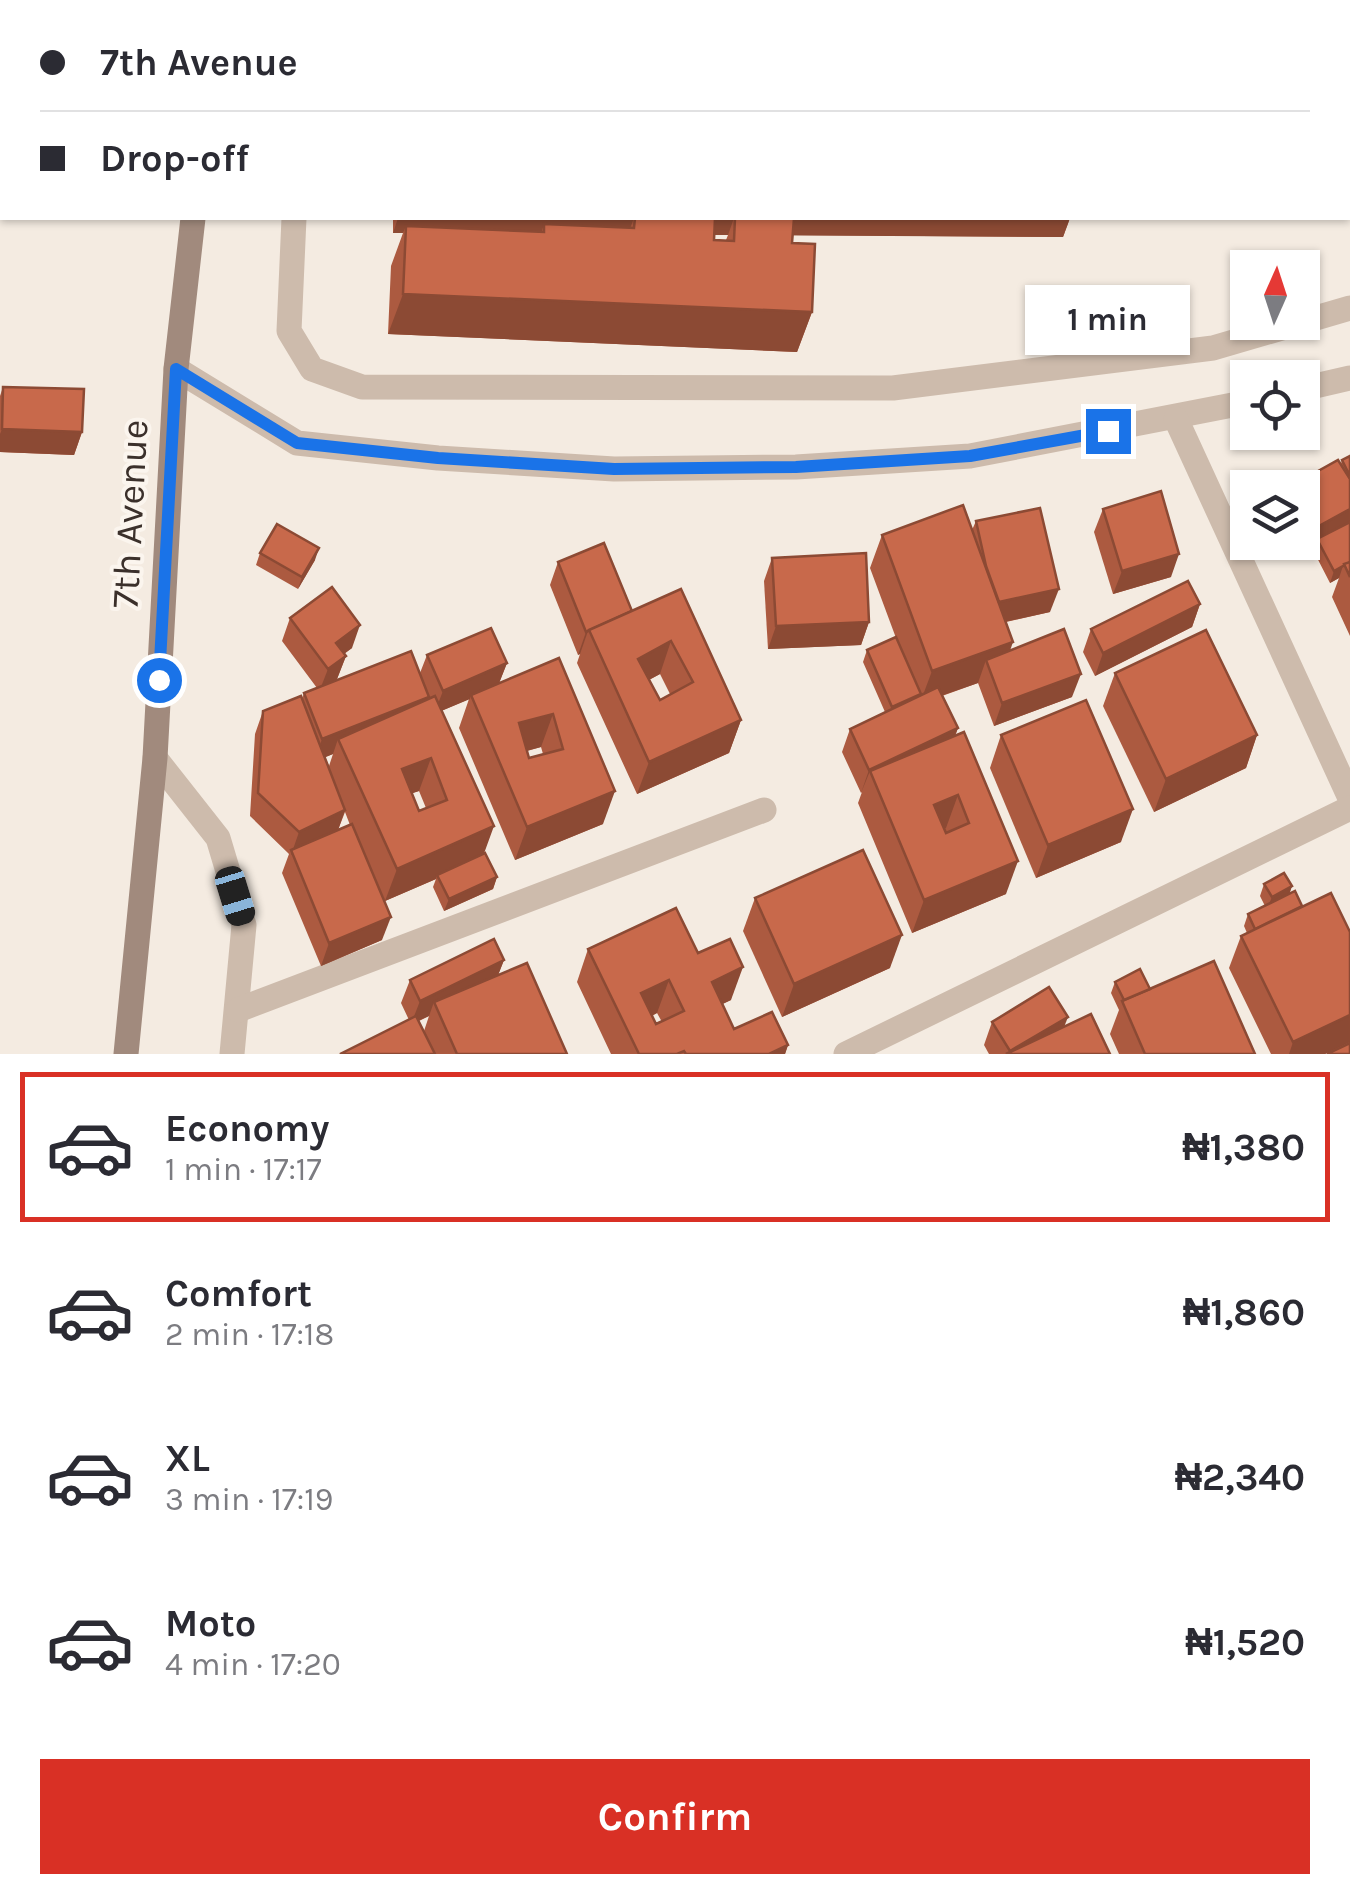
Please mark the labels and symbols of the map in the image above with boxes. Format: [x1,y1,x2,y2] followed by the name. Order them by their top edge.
[1230,250,1320,340] north arrow
[1026,286,1190,356] callout: 1 min
[1086,409,1131,454] route end
[103,418,157,610] street label: 7th Avenue
[137,658,182,703] route start
[212,863,258,929] car

